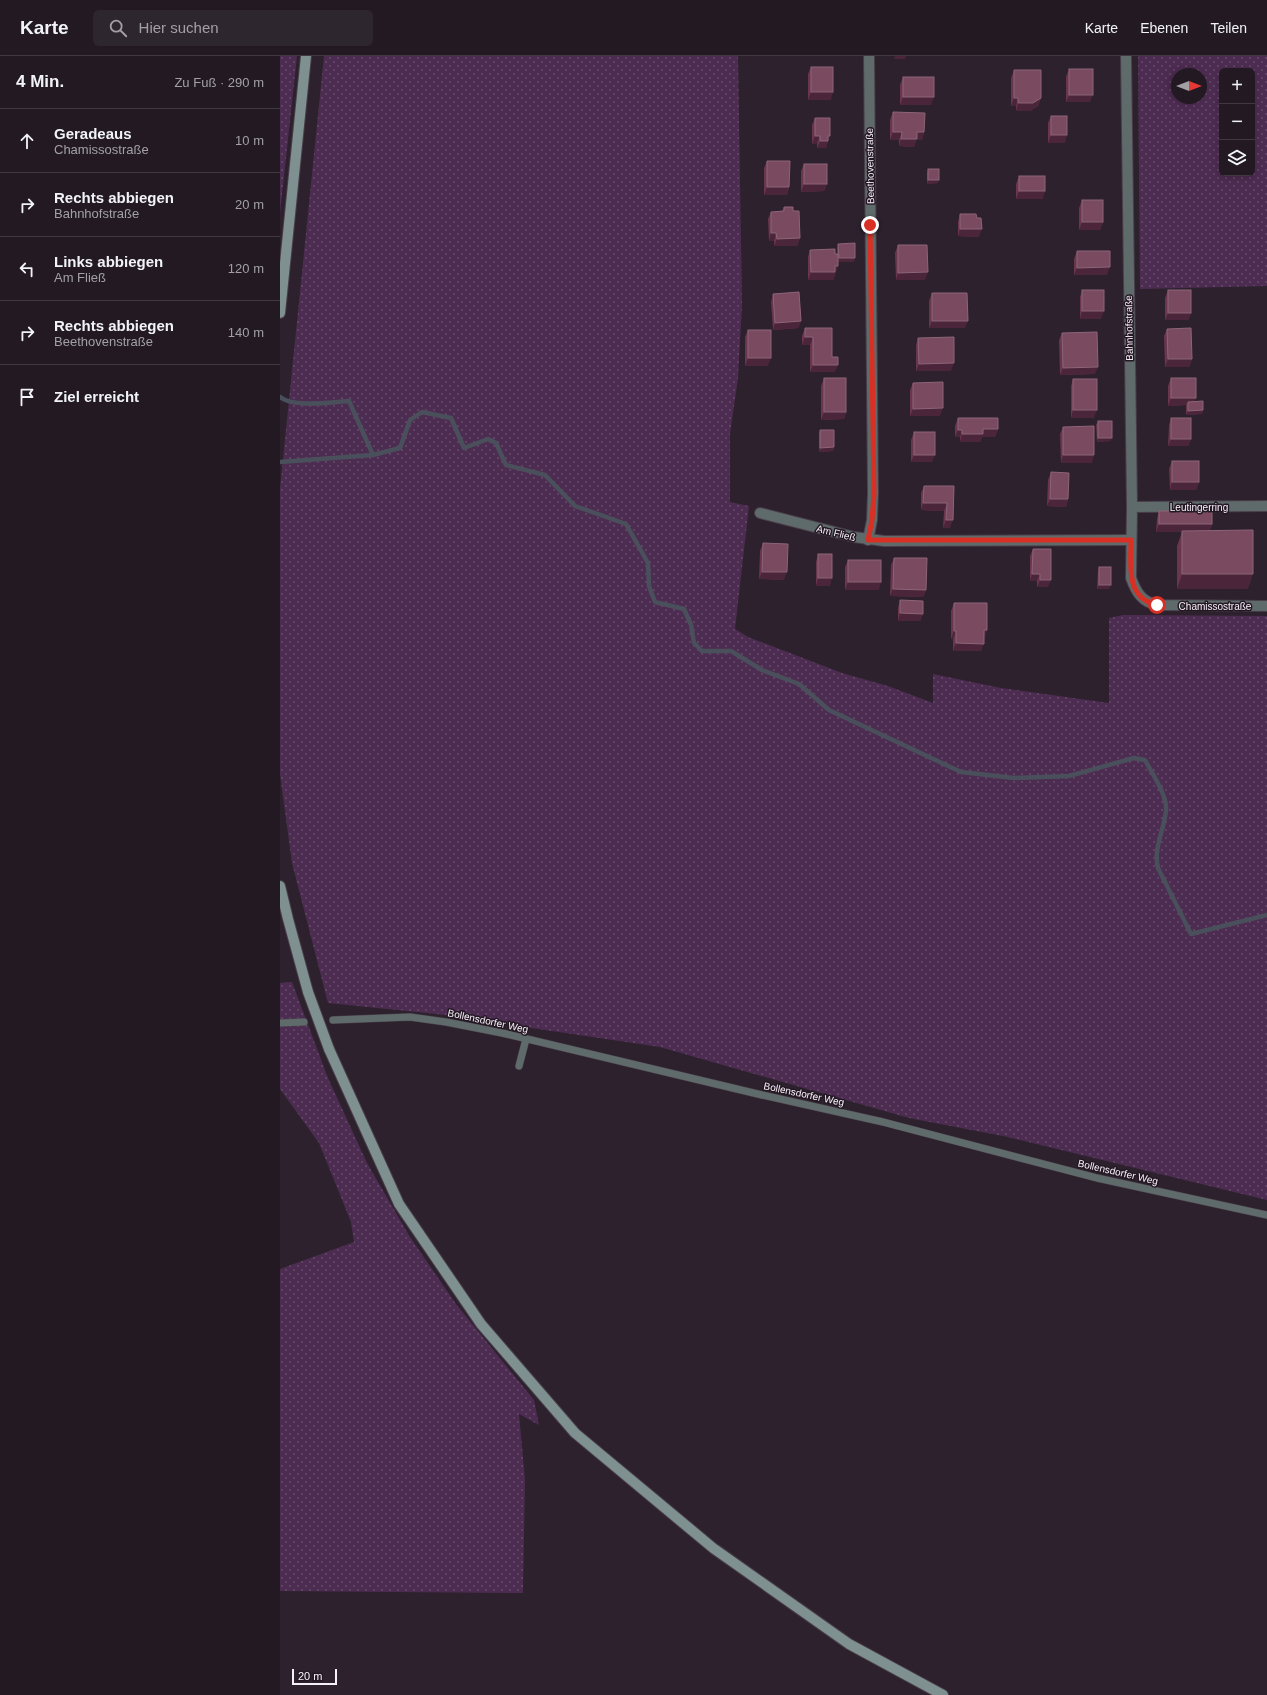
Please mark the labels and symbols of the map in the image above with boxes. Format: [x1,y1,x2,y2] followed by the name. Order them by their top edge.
[1171,68,1207,104] north arrow
[864,127,876,204] street label: Beethovenstraße
[861,216,879,234] route end
[1123,295,1135,361] street label: Bahnhofstraße
[1170,502,1228,513] street label: Leutingerring
[815,523,857,543] street label: Am Fließ
[1148,596,1166,614] route start
[1179,601,1252,612] street label: Chamissostraße
[447,1007,529,1035] street label: Bollensdorfer Weg
[763,1080,845,1108] street label: Bollensdorfer Weg
[1077,1157,1159,1187] street label: Bollensdorfer Weg
[292,1667,337,1686] scale bar

